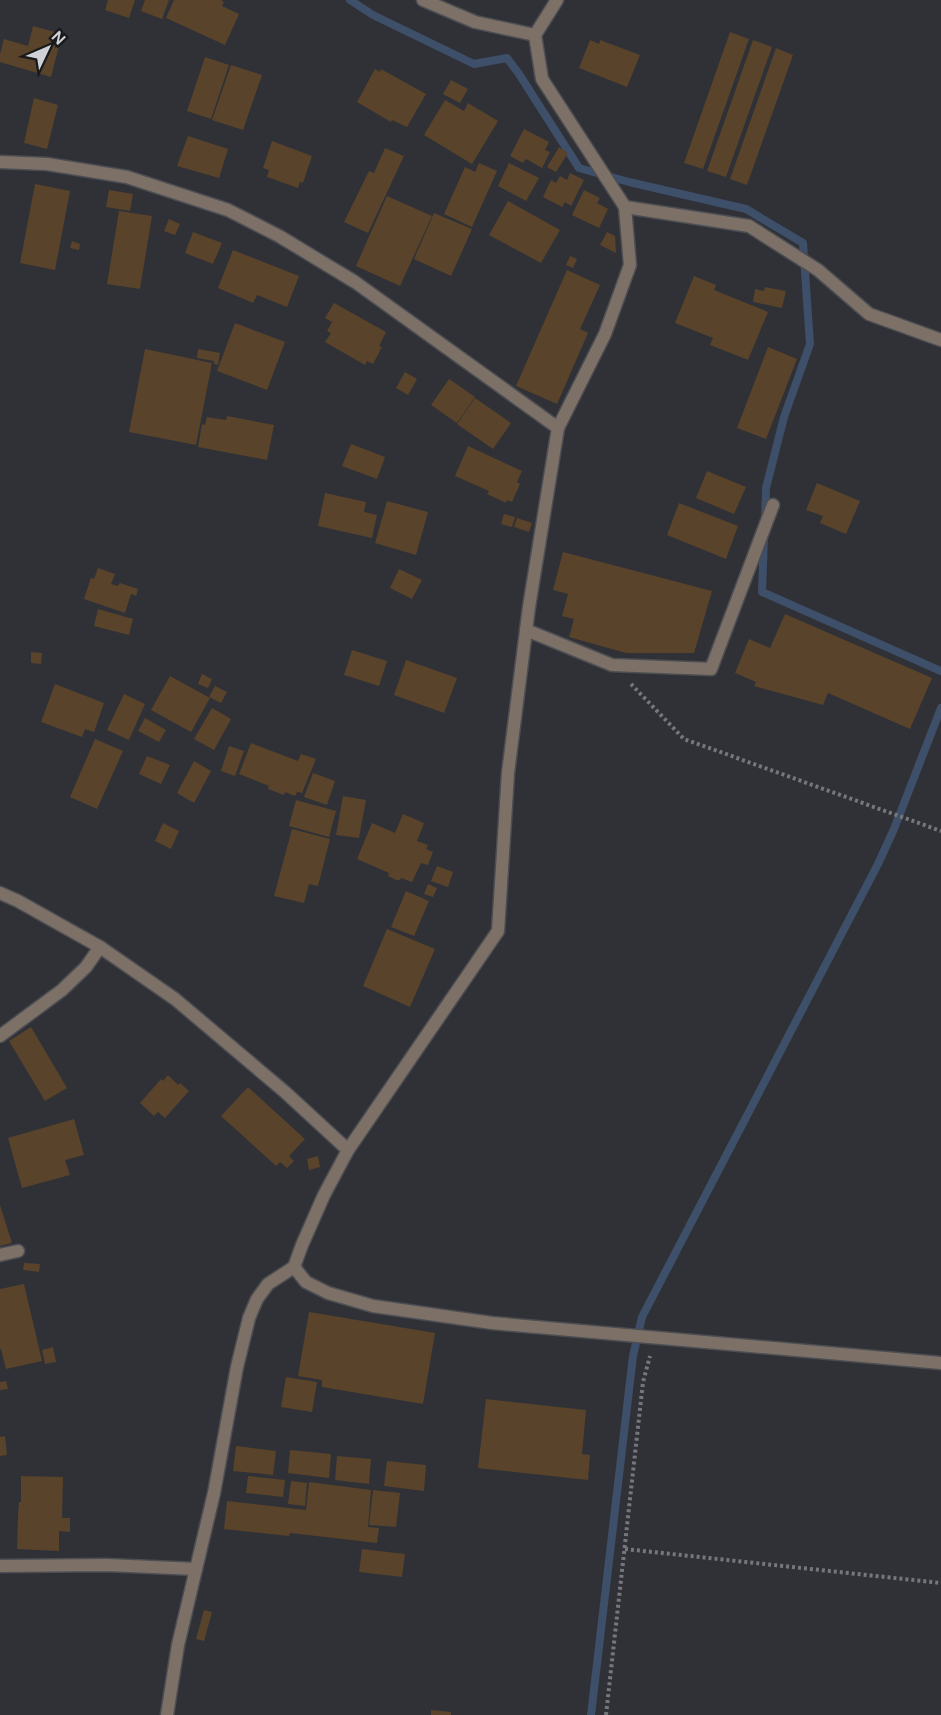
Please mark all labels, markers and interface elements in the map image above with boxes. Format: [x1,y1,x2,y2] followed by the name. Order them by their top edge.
[18,18,78,78] north arrow
[47,26,70,49] text: N

